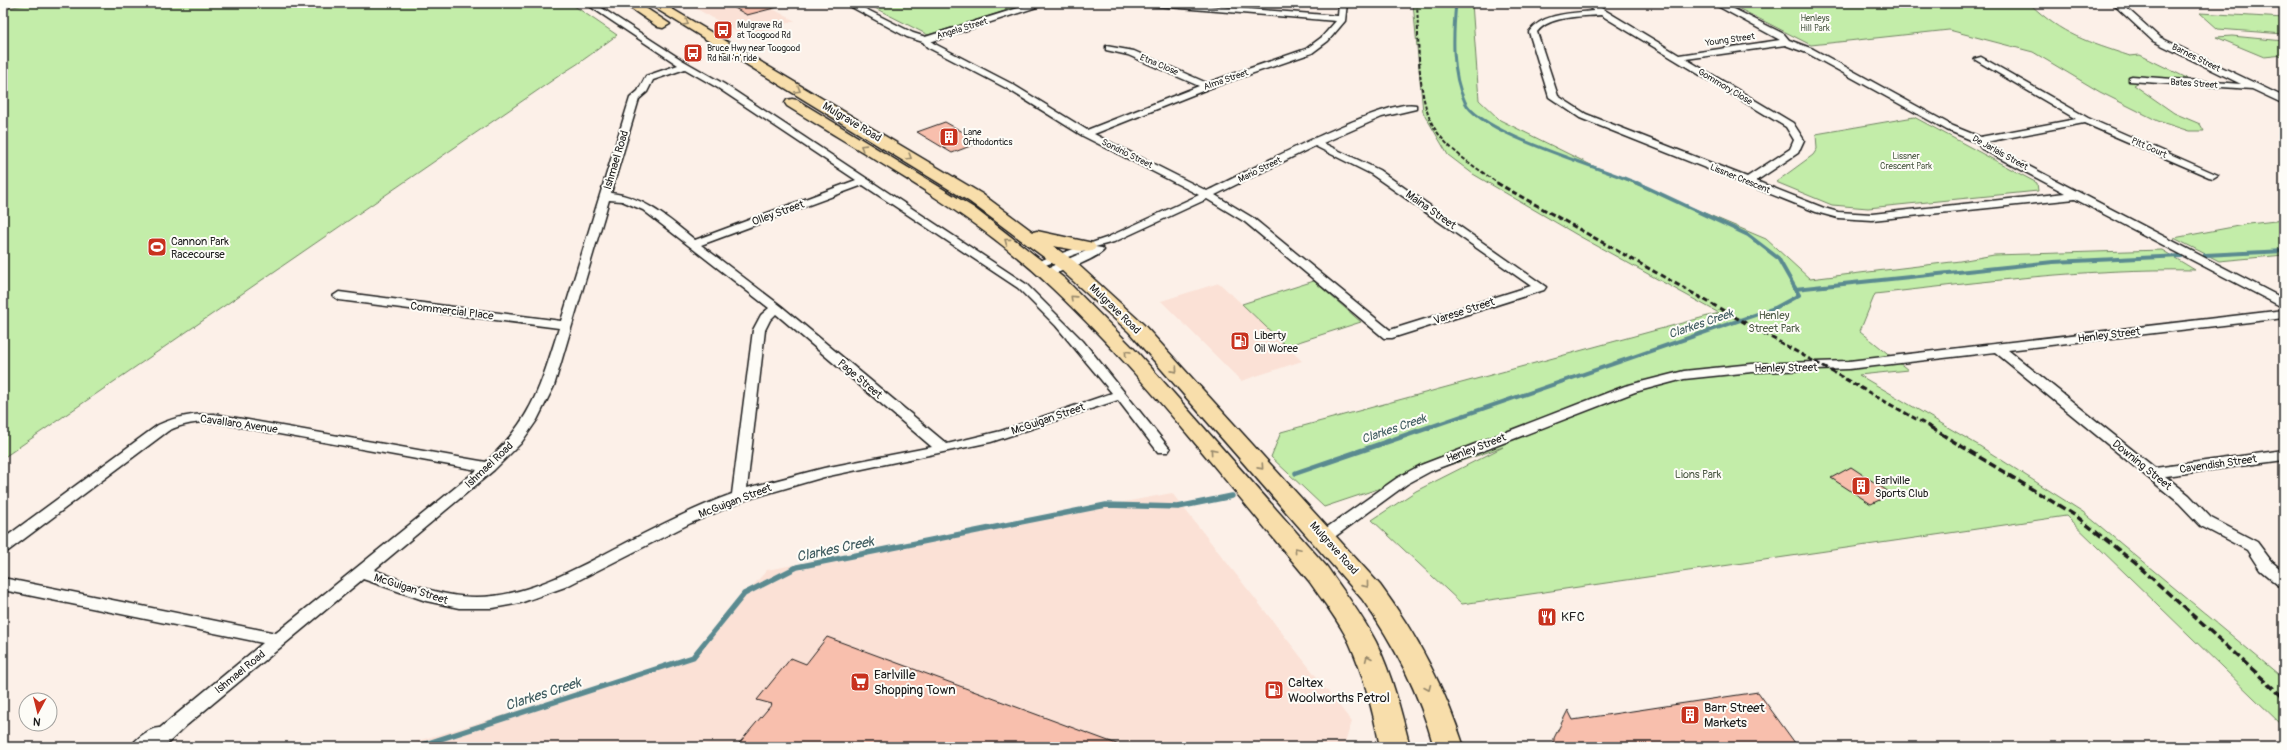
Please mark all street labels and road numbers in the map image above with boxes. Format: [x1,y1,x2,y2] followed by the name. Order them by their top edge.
[935,16,989,42] street label: Angela Street
[1704,31,1756,49] street label: Young Street
[2170,42,2222,75] street label: Barnes Street
[1138,52,1180,78] street label: Etna Close
[1696,66,1755,108] street label: Gommory Close
[1202,67,1250,93] street label: Alma Street
[2170,77,2218,91] street label: Bates Street
[820,99,884,145] street label: Mulgrave Road
[601,129,631,191] street label: Ishmael Road
[1970,133,2030,173] street label: De Jarlais Street
[2130,135,2169,161] street label: Pitt Court
[1100,137,1155,171] street label: Sondrio Street
[1237,155,1284,185] street label: Mario Street
[1708,162,1772,196] street label: Lissner Crescent
[1403,188,1459,232] street label: Maina Street
[750,197,806,228] street label: Olley Street
[1087,281,1143,337] street label: Mulgrave Road
[1432,295,1497,327] street label: Varese Street
[410,299,495,323] street label: Commercial Place
[2077,325,2142,345] street label: Henley Street
[835,357,885,402] street label: Page Street
[1754,361,1818,375] street label: Henley Street
[1009,400,1087,438] street label: McGuigan Street
[199,412,279,436] street label: Cavallaro Avenue
[1444,430,1508,465] street label: Henley Street
[2110,437,2175,493] street label: Downing Street
[462,439,516,491] street label: Ishmael Road
[2179,452,2258,476] street label: Cavendish Street
[697,481,774,521] street label: McGuigan Street
[1307,519,1361,577] street label: Mulgrave Road
[372,571,450,607] street label: McGuigan Street
[212,648,268,696] street label: Ishmael Road

